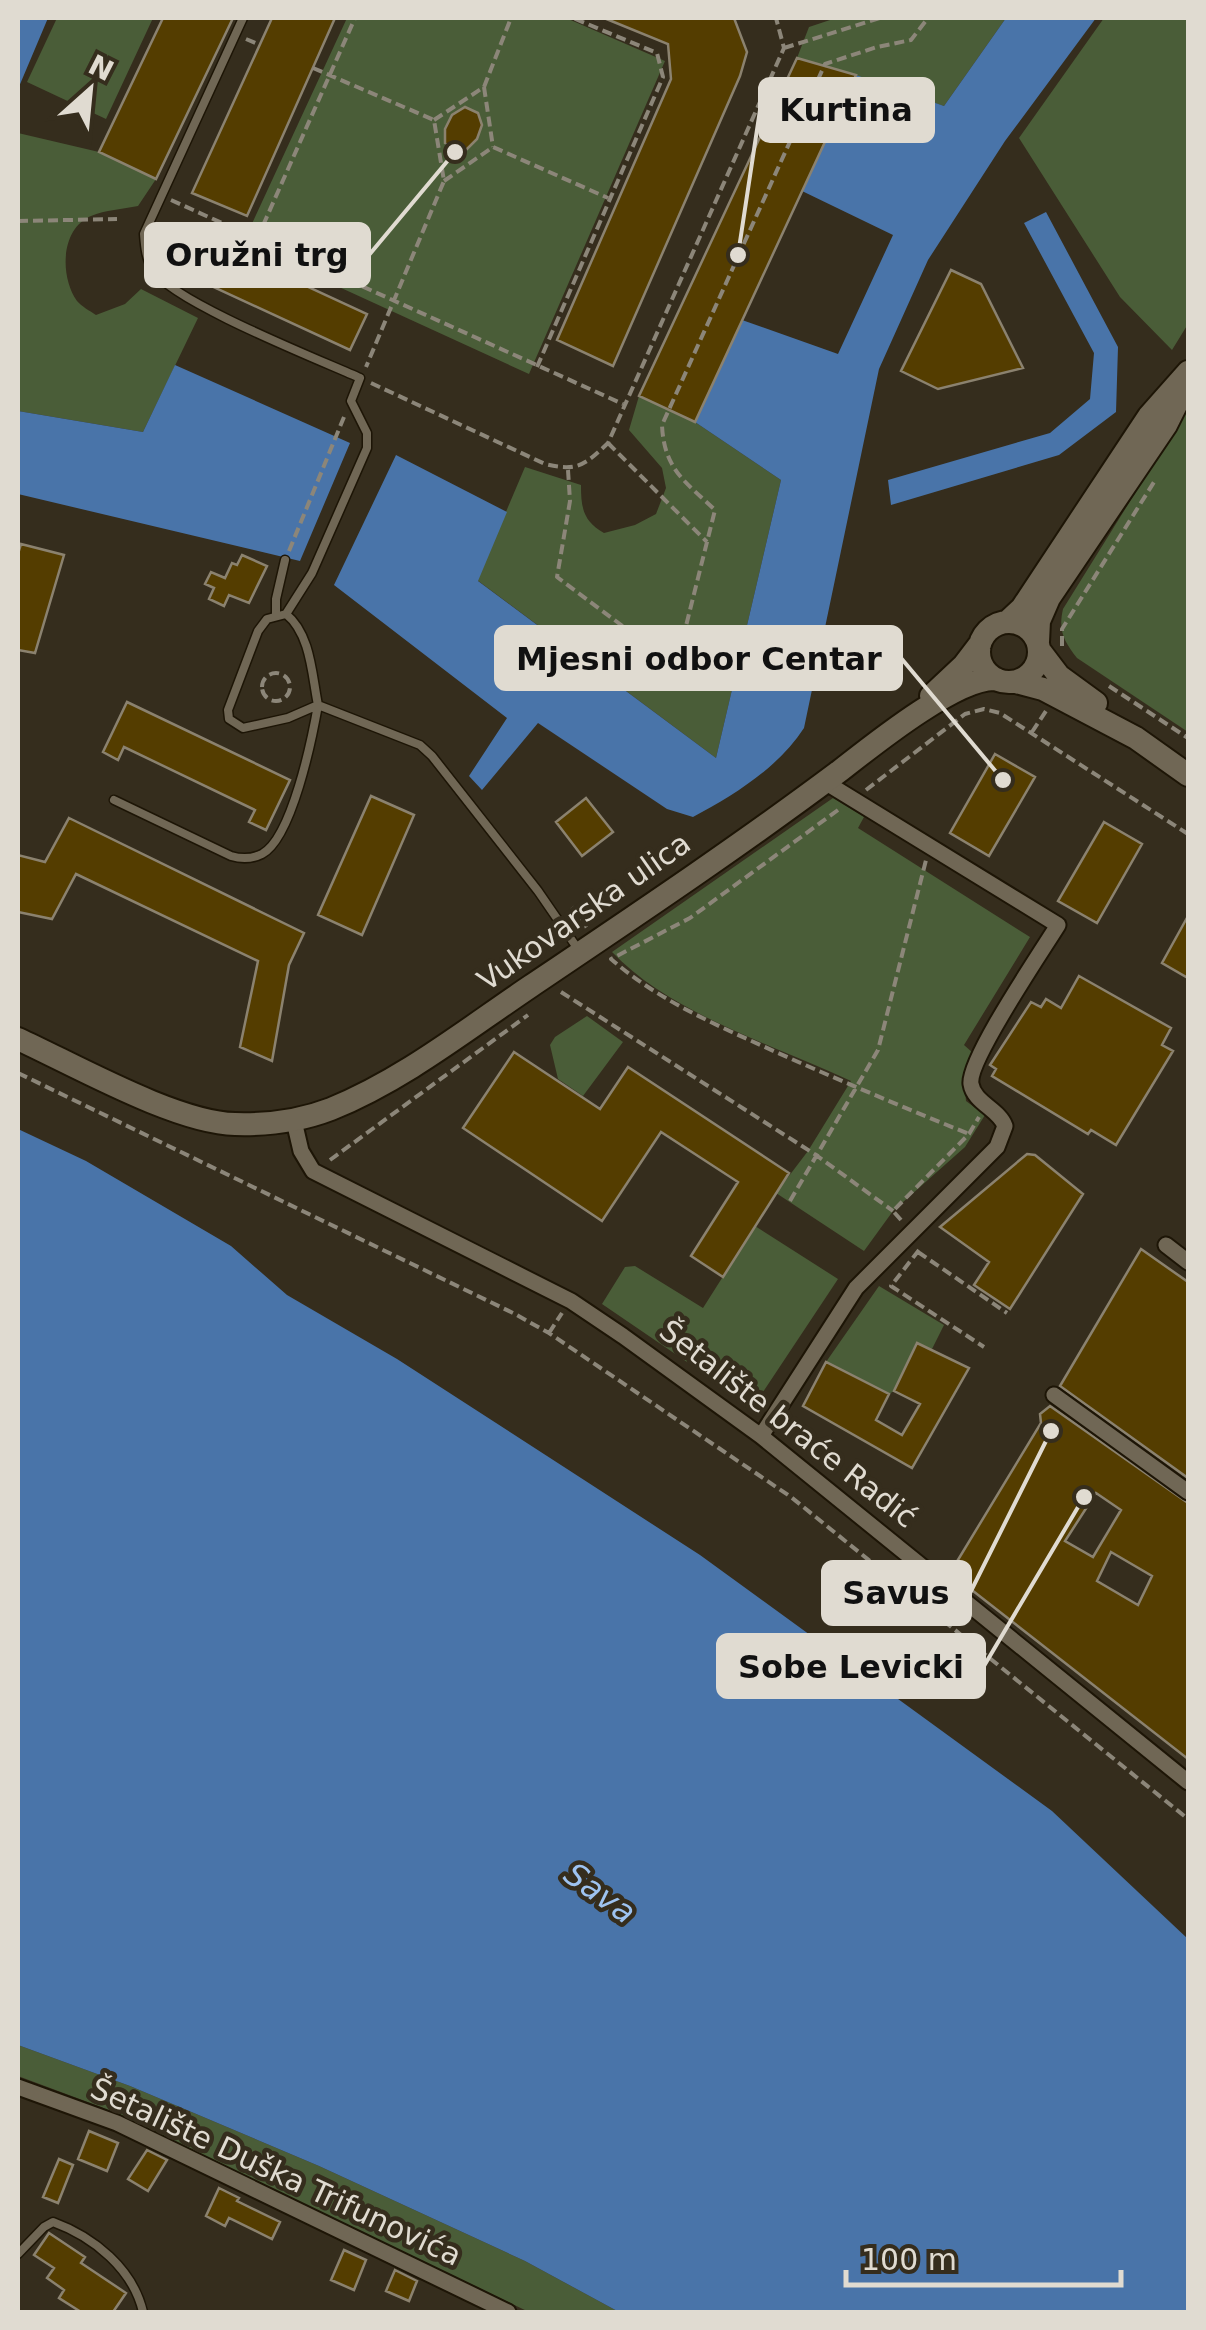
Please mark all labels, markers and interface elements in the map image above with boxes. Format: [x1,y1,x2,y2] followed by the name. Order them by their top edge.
[40,40,140,140] north arrow
[83,48,119,88] text: N
[760,79,933,141] callout: Kurtina
[779,91,913,129] text: Kurtina
[146,224,369,286] callout: Oružni trg
[165,236,349,274] text: Oružni trg
[496,627,901,689] callout: Mjesni odbor Centar
[516,640,882,678] text: Mjesni odbor Centar
[471,825,697,998] street label: Vukovarska ulica
[653,1312,924,1535] street label: Šetalište braće Radić
[823,1562,970,1624] callout: Savus
[842,1574,950,1612] text: Savus
[718,1635,984,1697] callout: Sobe Levicki
[738,1648,964,1686] text: Sobe Levicki
[557,1855,643,1931] water label: Sava
[85,2069,467,2273] street label: Šetalište Duška Trifunovića
[846,2225,1121,2287] scale bar
[861,2242,957,2277] text: 100 m

